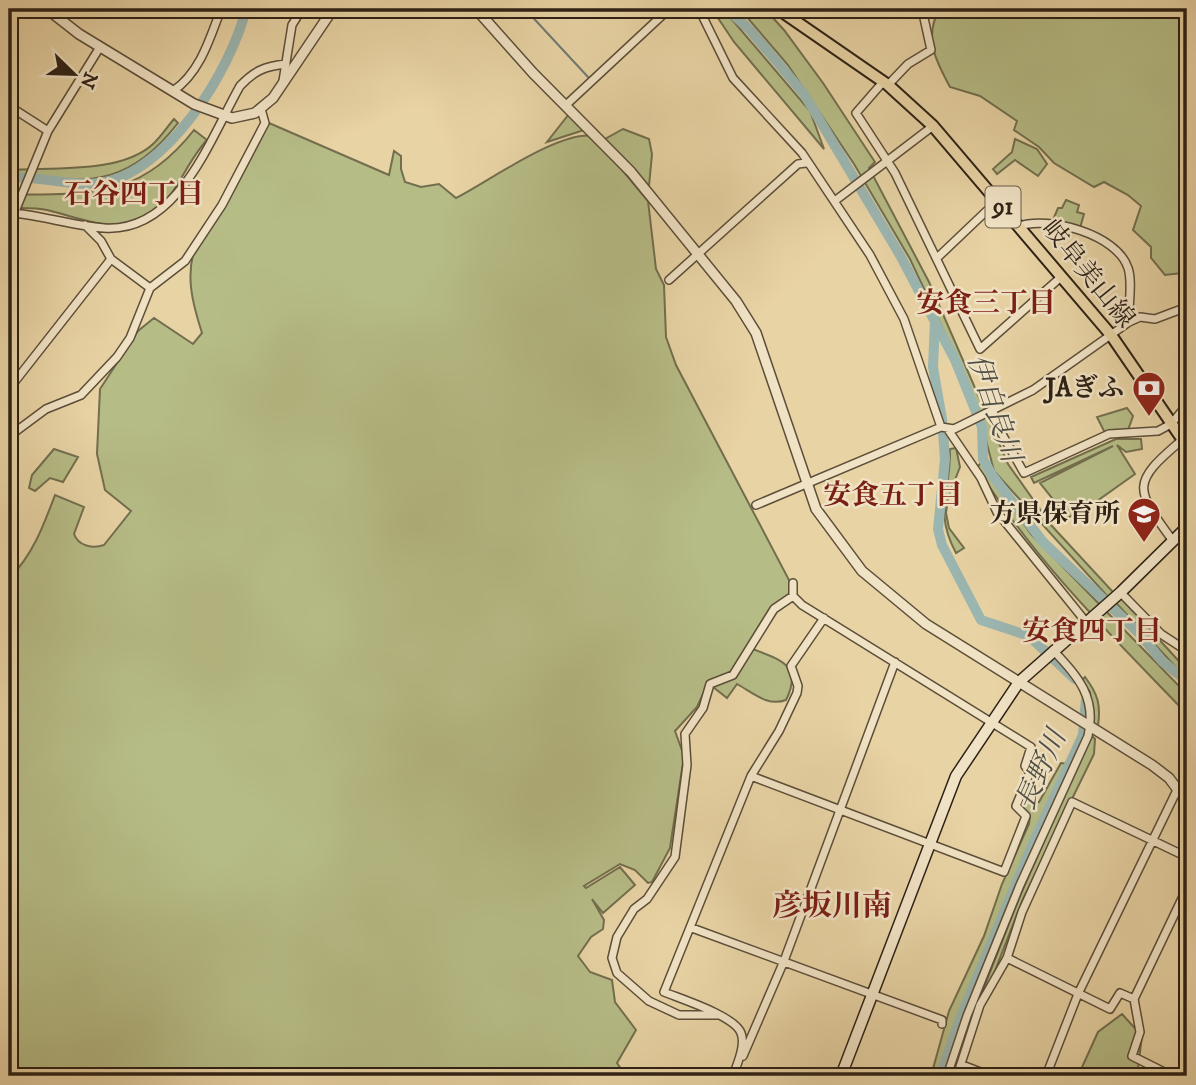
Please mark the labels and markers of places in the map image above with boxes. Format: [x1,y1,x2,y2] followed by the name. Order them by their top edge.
[1130,369,1168,418] bank icon: JAぎふ
[1042,372,1124,405] place label: JAぎふ
[1125,495,1163,544] school or university icon: 方県保育所
[990,498,1120,531] place label: 方県保育所

